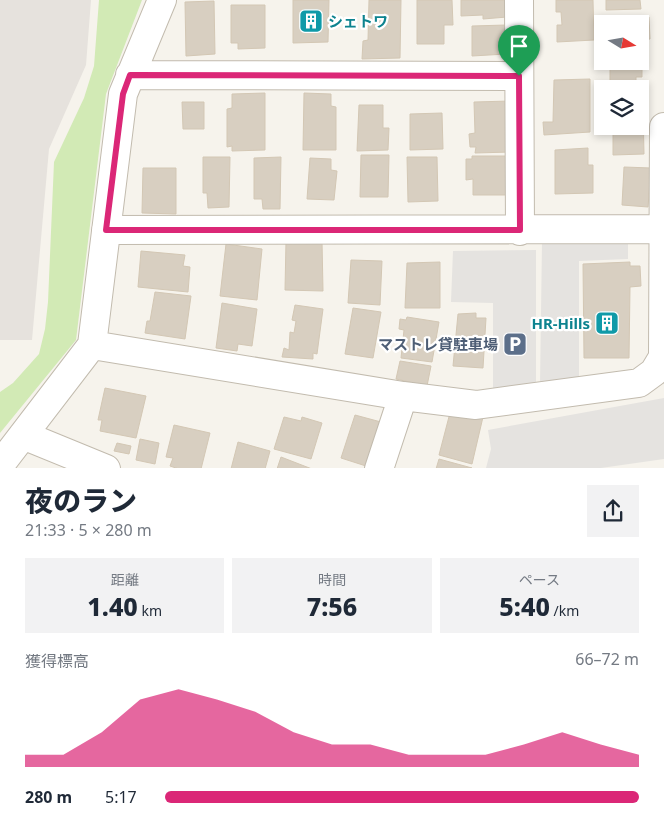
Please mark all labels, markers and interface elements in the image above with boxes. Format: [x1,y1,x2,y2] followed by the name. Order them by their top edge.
[298,8,324,34] building icon: シェトワ
[328,11,388,31] place label: シェトワ
[594,15,649,70] north arrow
[594,15,649,135] map controls
[498,25,540,76] pin
[505,32,533,60] icon: arrive
[594,80,649,135] button: layers
[594,310,620,336] building icon: HR-Hills
[531,313,590,333] place label: HR-Hills
[502,331,528,357] parking icon: マストレ貸駐車場
[378,334,498,354] place label: マストレ貸駐車場
[25,481,137,519] text: 夜のラン
[587,485,639,537] button: share
[25,519,152,541] text: 21:33 · 5 × 280 m
[111,570,139,589] text: 距離
[318,570,346,589] text: 時間
[519,570,560,589] text: ペース
[87,589,138,623] text: 1.40
[307,589,357,623] text: 7:56
[499,589,550,623] text: 5:40
[138,601,162,620] text: km
[550,601,579,620] text: /km
[575,648,639,670] text: 66–72 m
[25,650,89,672] text: 獲得標高
[25,786,72,808] text: 280 m
[105,786,137,808] text: 5:17

